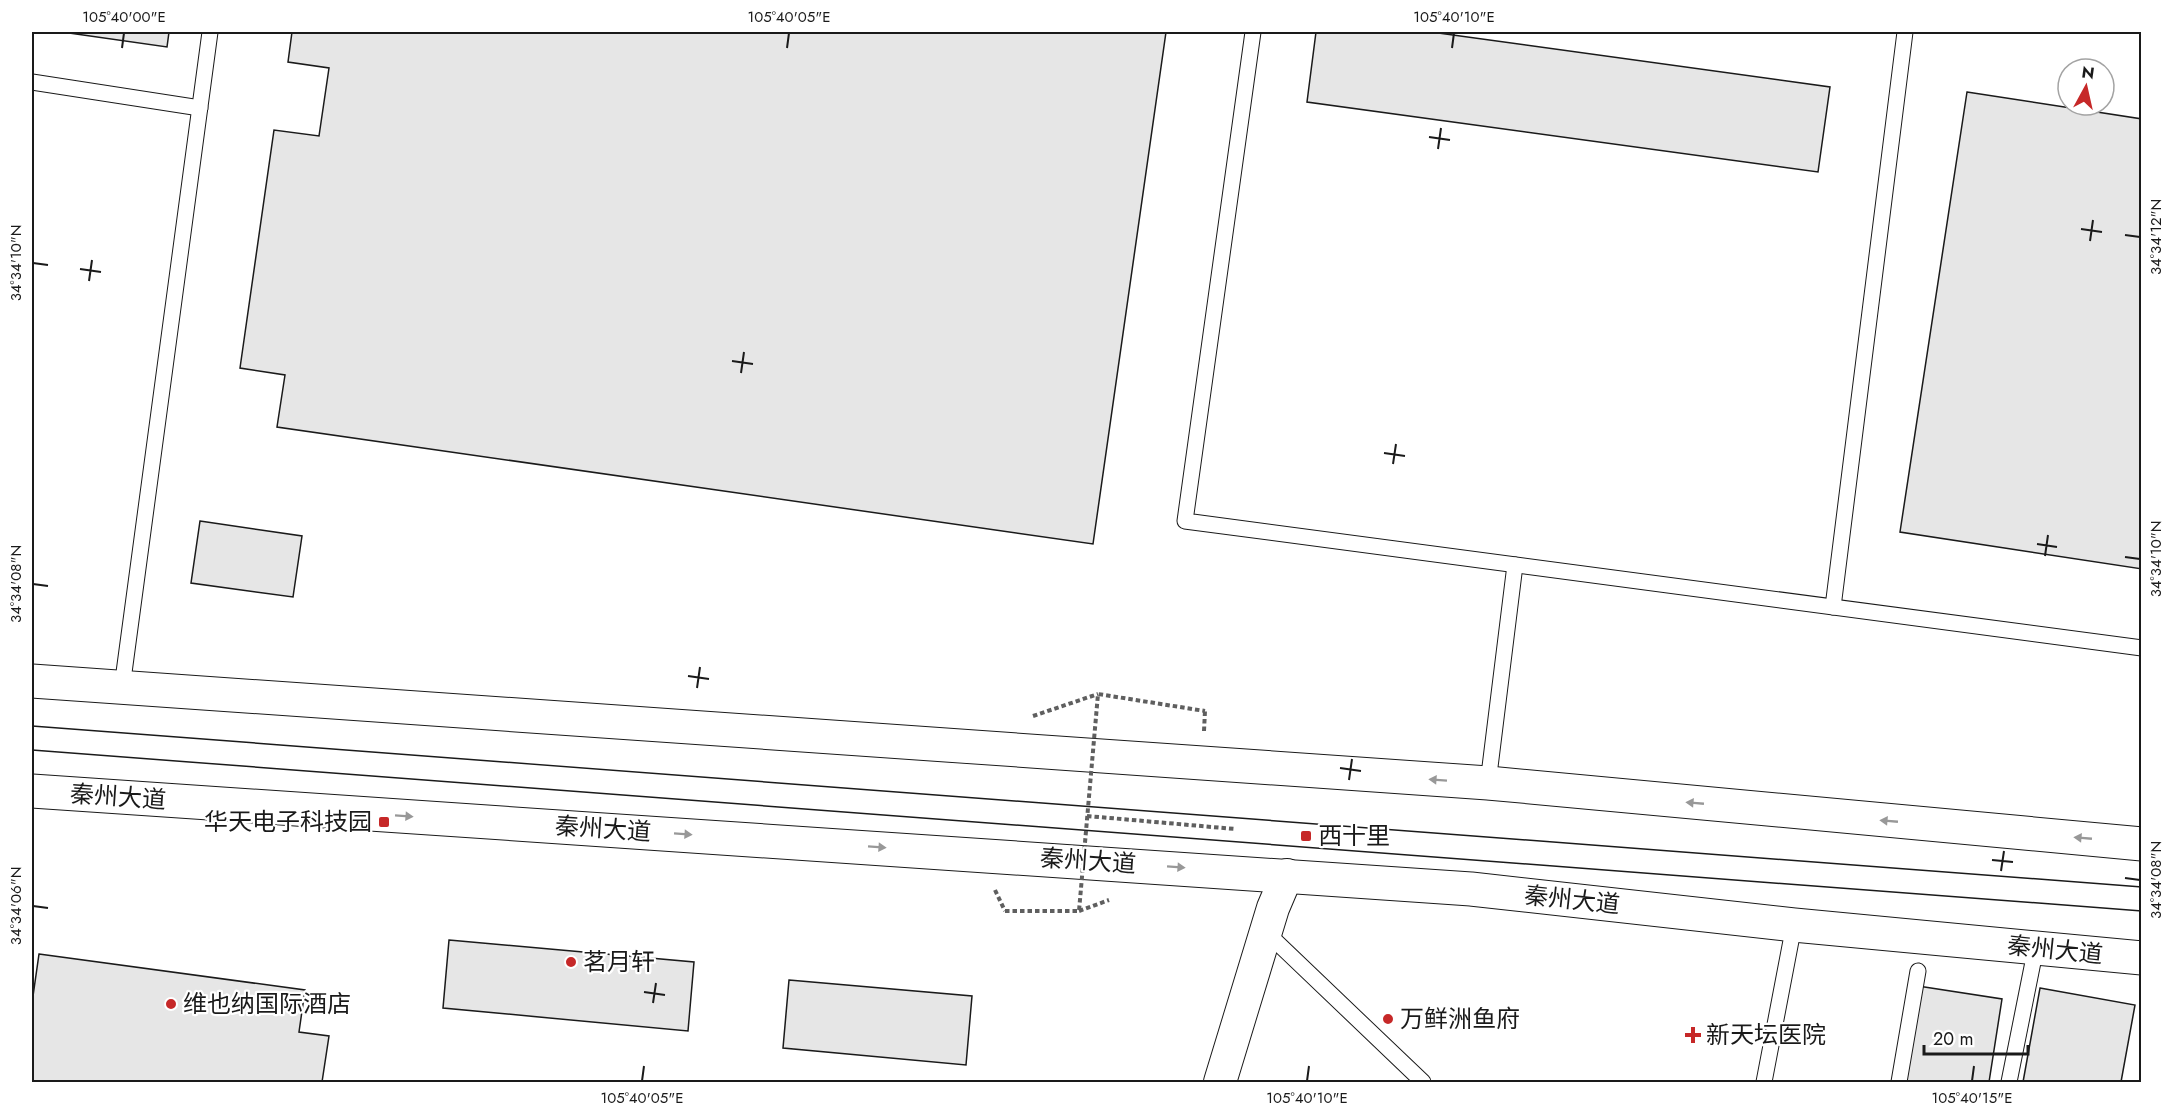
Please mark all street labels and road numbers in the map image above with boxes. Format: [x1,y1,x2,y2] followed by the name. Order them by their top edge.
[69,776,167,817] street label: 秦州大道
[554,808,652,849] street label: 秦州大道
[1039,840,1137,881] street label: 秦州大道
[1522,877,1622,922] street label: 秦州大道
[2005,927,2105,972] street label: 秦州大道

